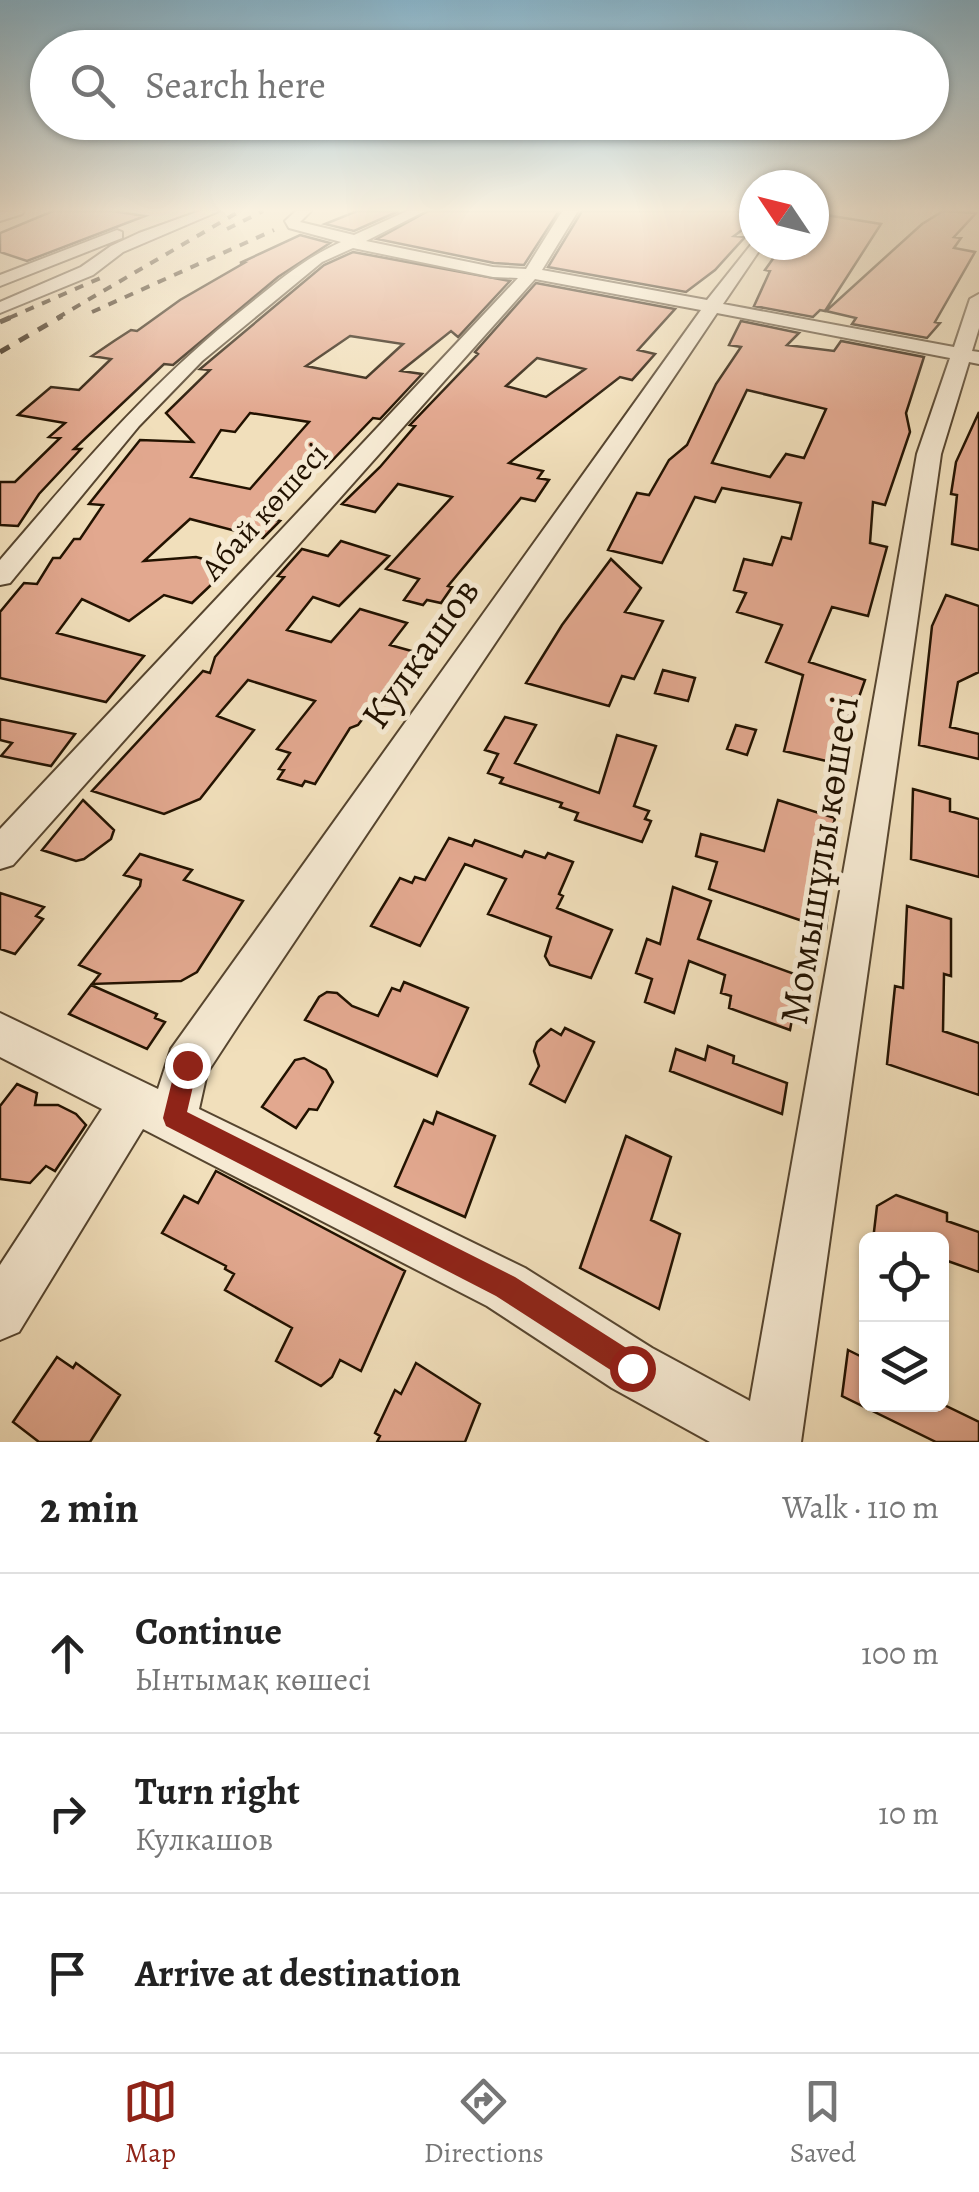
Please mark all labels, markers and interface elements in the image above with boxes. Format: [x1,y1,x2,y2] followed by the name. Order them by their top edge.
[30,30,949,140] search box
[65,58,120,113] icon: search
[145,59,326,111] text: Search here
[739,170,829,260] north arrow
[190,433,338,590] street label: Абай көшесі
[348,566,492,740] street label: Кулкашов
[766,692,872,1028] street label: Момышұлы көшесі
[165,1043,211,1089] route end
[859,1232,949,1412] map controls
[859,1232,949,1322] button: locate
[859,1322,949,1412] button: layers
[610,1346,656,1392] route start
[40,1479,139,1536] text: 2 min
[782,1485,939,1529] text: Walk · 110 m
[135,1605,282,1657] text: Continue
[40,1626,95,1681] icon: ahead
[861,1631,939,1675] text: 100 m
[135,1657,371,1701] text: Ынтымақ көшесі
[135,1765,300,1817] text: Turn right
[40,1786,95,1841] icon: right
[878,1791,939,1835] text: 10 m
[135,1817,273,1861] text: Кулкашов
[40,1946,95,2001] icon: arrive
[135,1947,461,1999] text: Arrive at destination
[123,2074,178,2172] tab: Map
[424,2074,544,2172] tab: Directions
[790,2074,856,2172] tab: Saved

